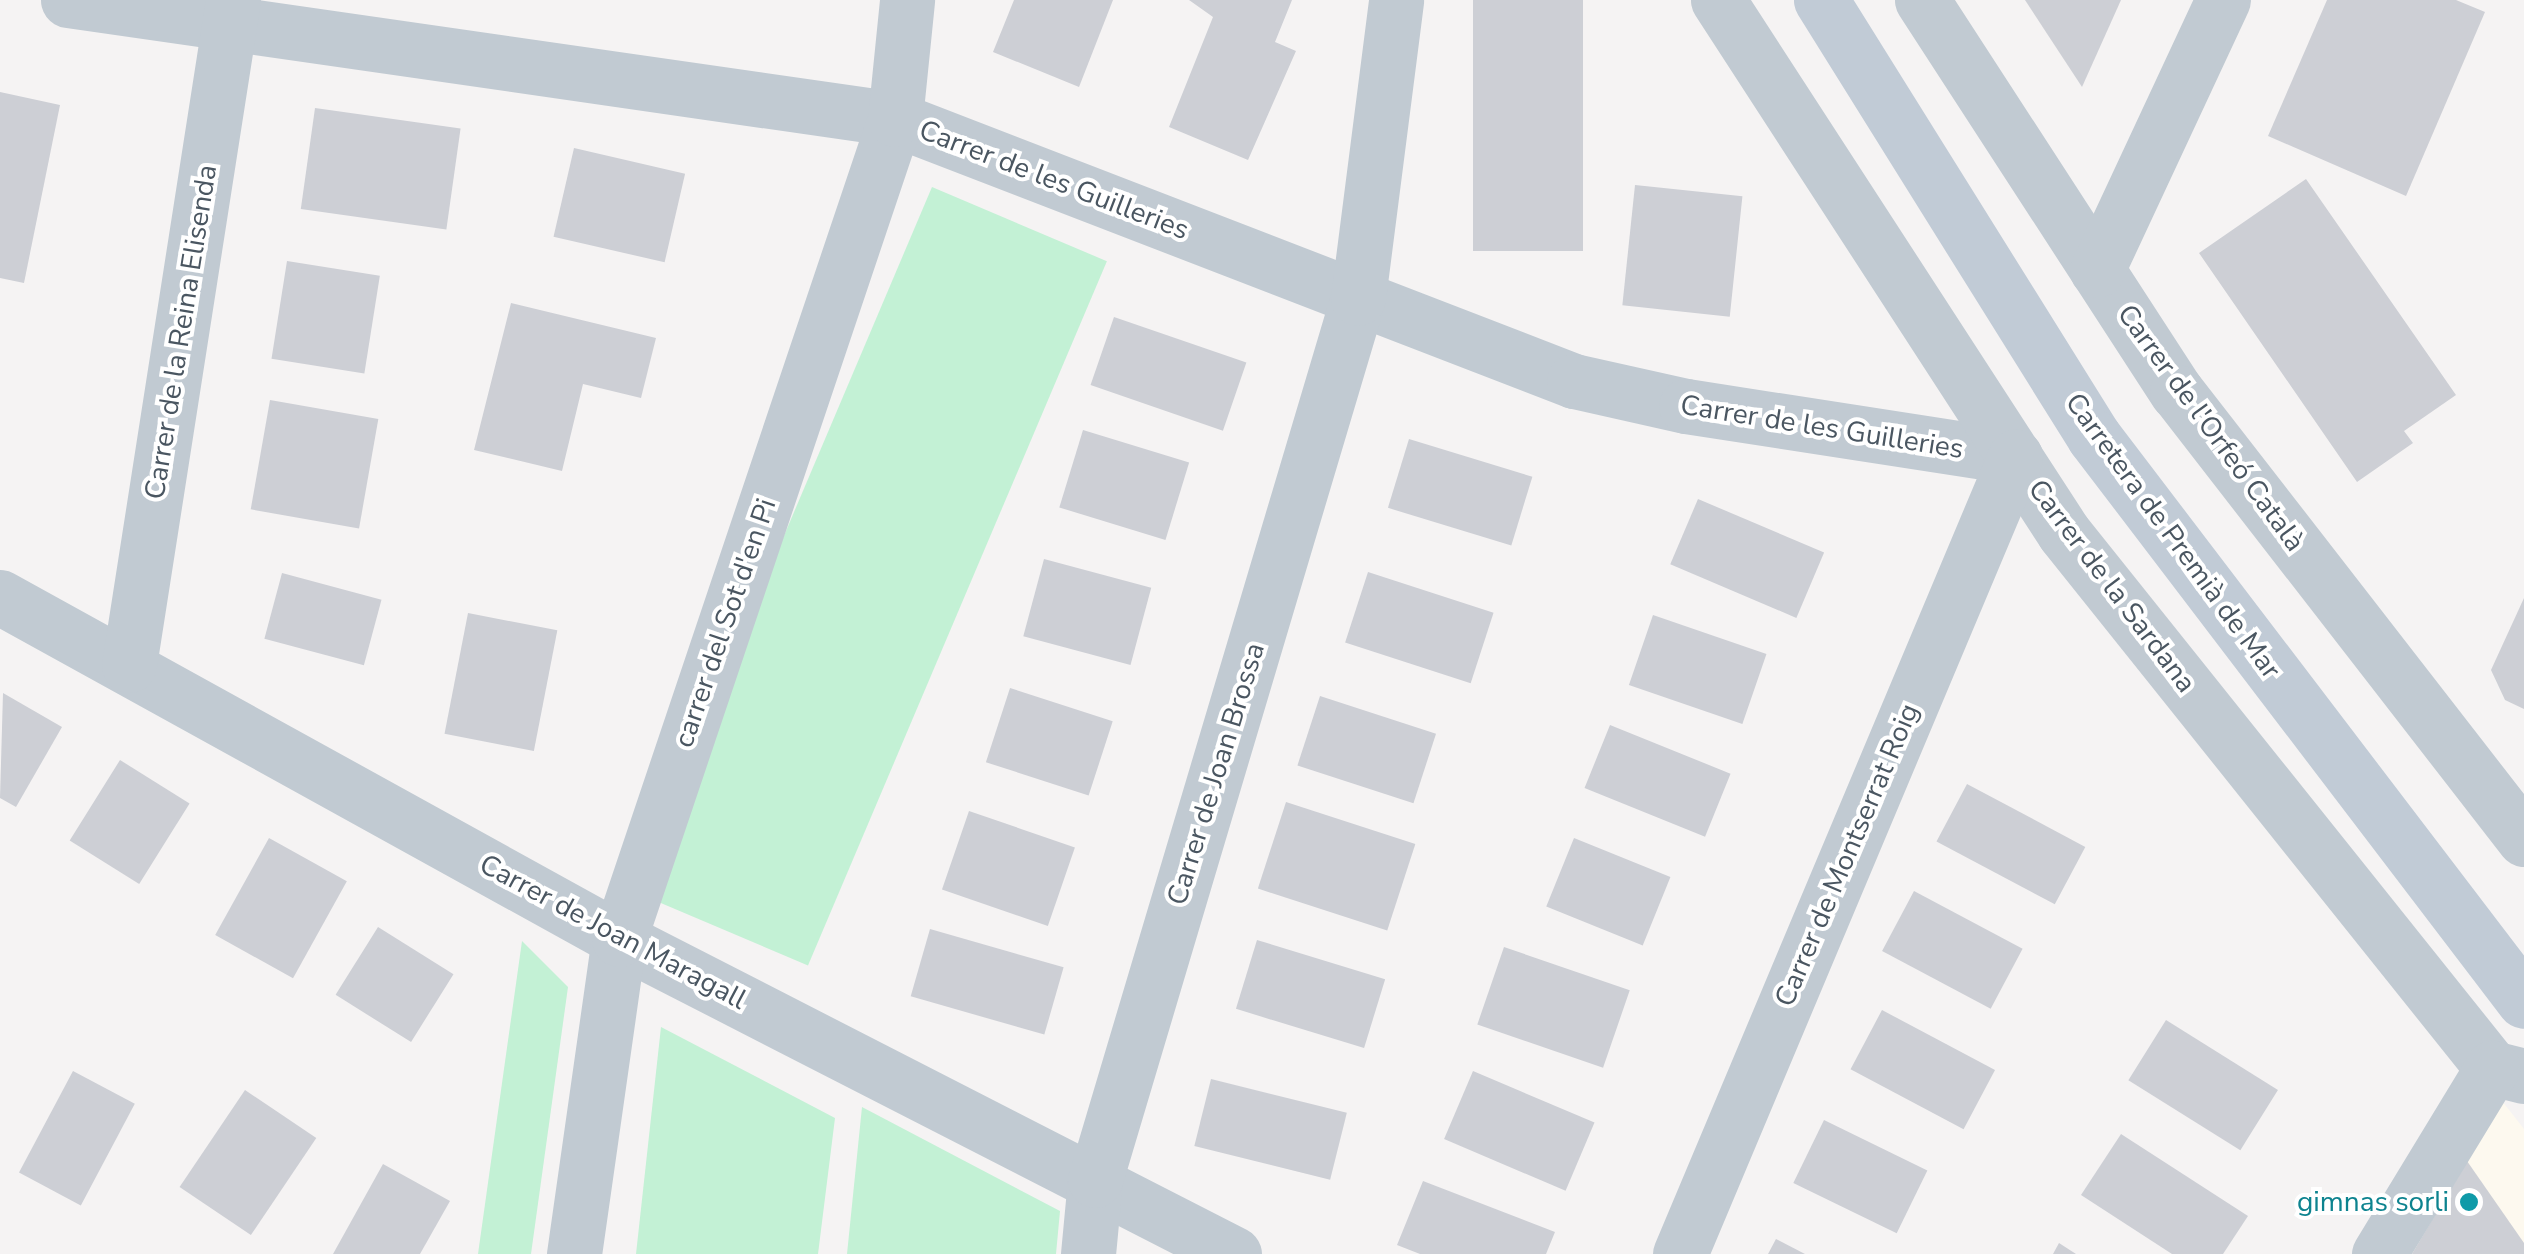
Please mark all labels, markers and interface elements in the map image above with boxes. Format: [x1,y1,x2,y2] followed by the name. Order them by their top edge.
[914,113,1194,247] street label: Carrer de les Guilleries
[138,162,224,502] street label: Carrer de la Reina Elisenda
[2110,298,2312,558] street label: Carrer de l'Orfeó Català
[2058,387,2288,685] street label: Carretera de Premià de Mar
[1678,388,1966,466] street label: Carrer de les Guilleries
[2021,473,2203,699] street label: Carrer de la Sardana
[667,494,783,752] street label: carrer del Sot d'en Pi
[1160,639,1272,909] street label: Carrer de Joan Brossa
[1768,698,1926,1012] street label: Carrer de Montserrat Roig
[474,847,752,1017] street label: Carrer de Joan Maragall
[2297,1185,2449,1219] place label: gimnas sorli
[2458,1191,2480,1213] marker: gimnas sorli

